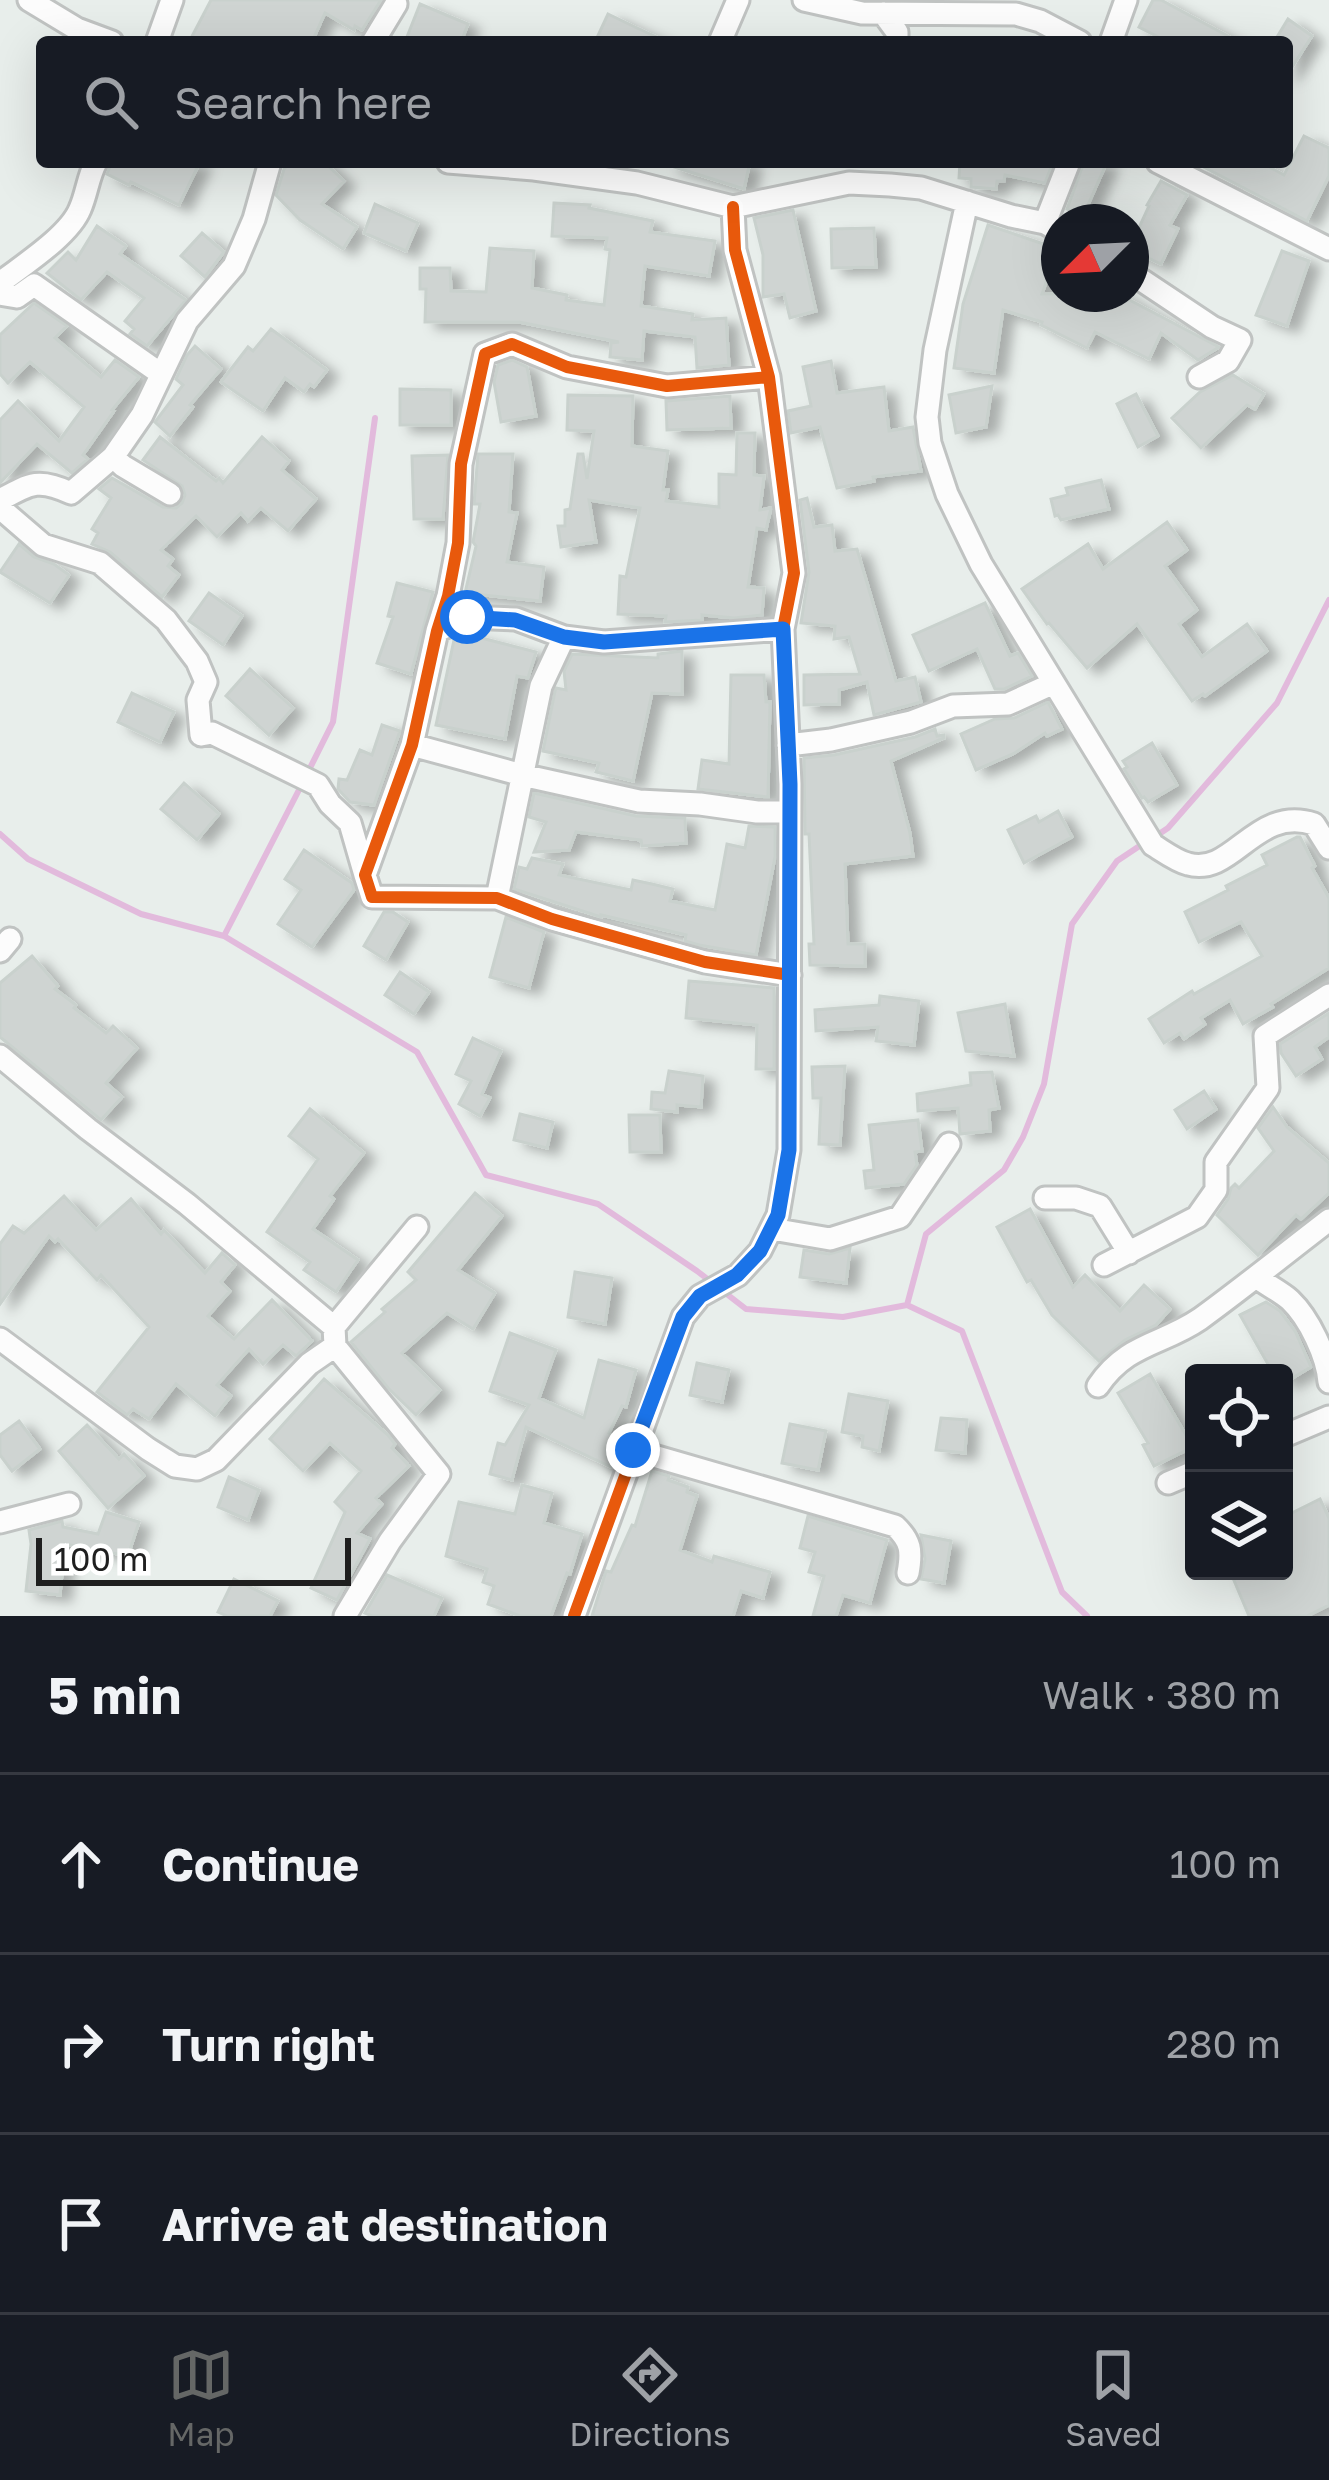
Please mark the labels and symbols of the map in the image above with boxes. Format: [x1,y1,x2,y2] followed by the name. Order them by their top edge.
[1041,204,1149,312] north arrow
[440,590,494,644] route start
[606,1423,660,1477] route end
[36,1532,351,1585] scale bar

